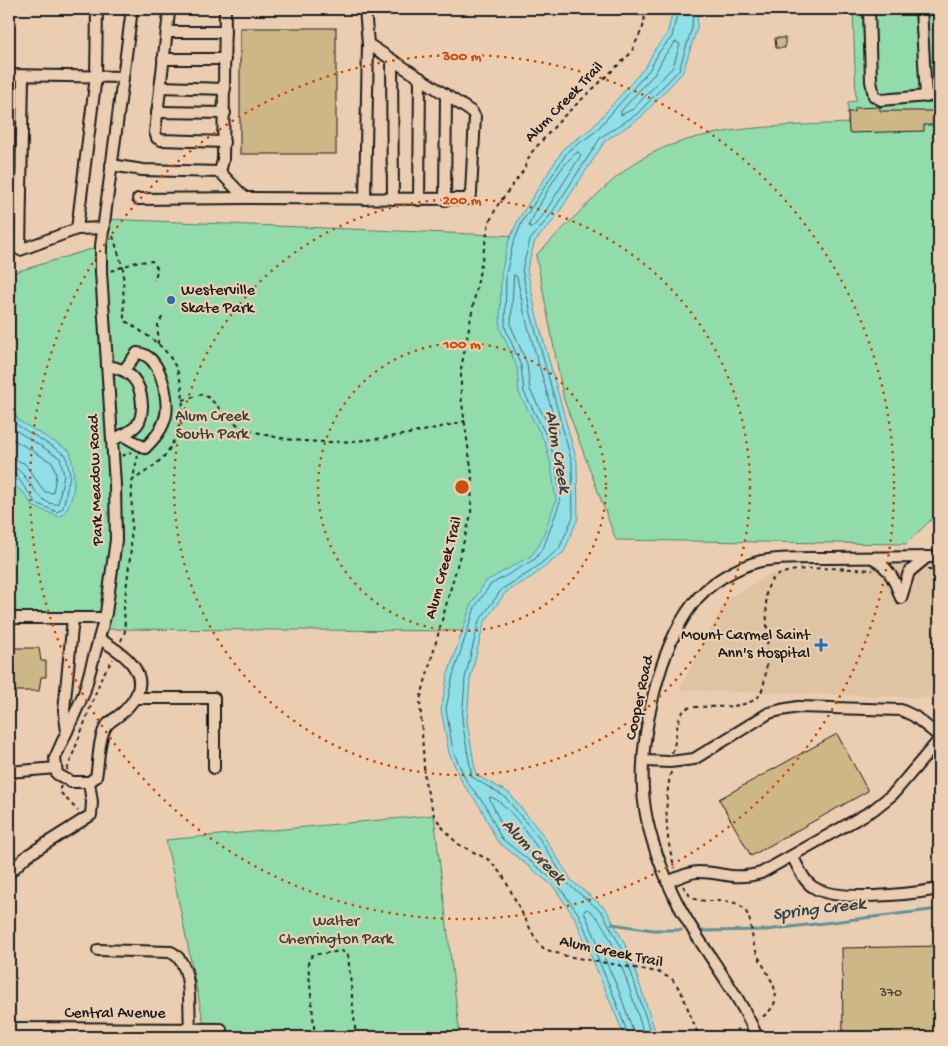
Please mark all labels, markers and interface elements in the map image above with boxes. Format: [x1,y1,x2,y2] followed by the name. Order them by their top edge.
[441,48,482,66] text: 300 m
[522,59,608,147] street label: Alum Creek Trail
[443,192,482,210] text: 200 m
[181,282,256,319] place label: Westerville Skate Park
[165,294,177,306] marker: Westerville Skate Park
[442,336,481,354] text: 100 m
[175,408,251,445] park label: Alum Creek South Park
[539,409,575,497] water label: Alum Creek
[85,412,109,547] street label: Park Meadow Road
[453,478,471,496] centre of rings
[422,515,468,621] street label: Alum Creek Trail
[681,627,811,664] place label: Mount Carmel Saint Ann's Hospital
[814,638,828,652] marker: Mount Carmel Saint Ann's Hospital
[623,652,660,742] street label: Cooper Road
[497,815,571,890] water label: Alum Creek
[771,894,869,926] water label: Spring Creek
[279,913,395,950] park label: Walter Cherrington Park
[558,933,664,973] street label: Alum Creek Trail
[879,985,902,1002] house number: 370
[64,1005,166,1024] street label: Central Avenue

